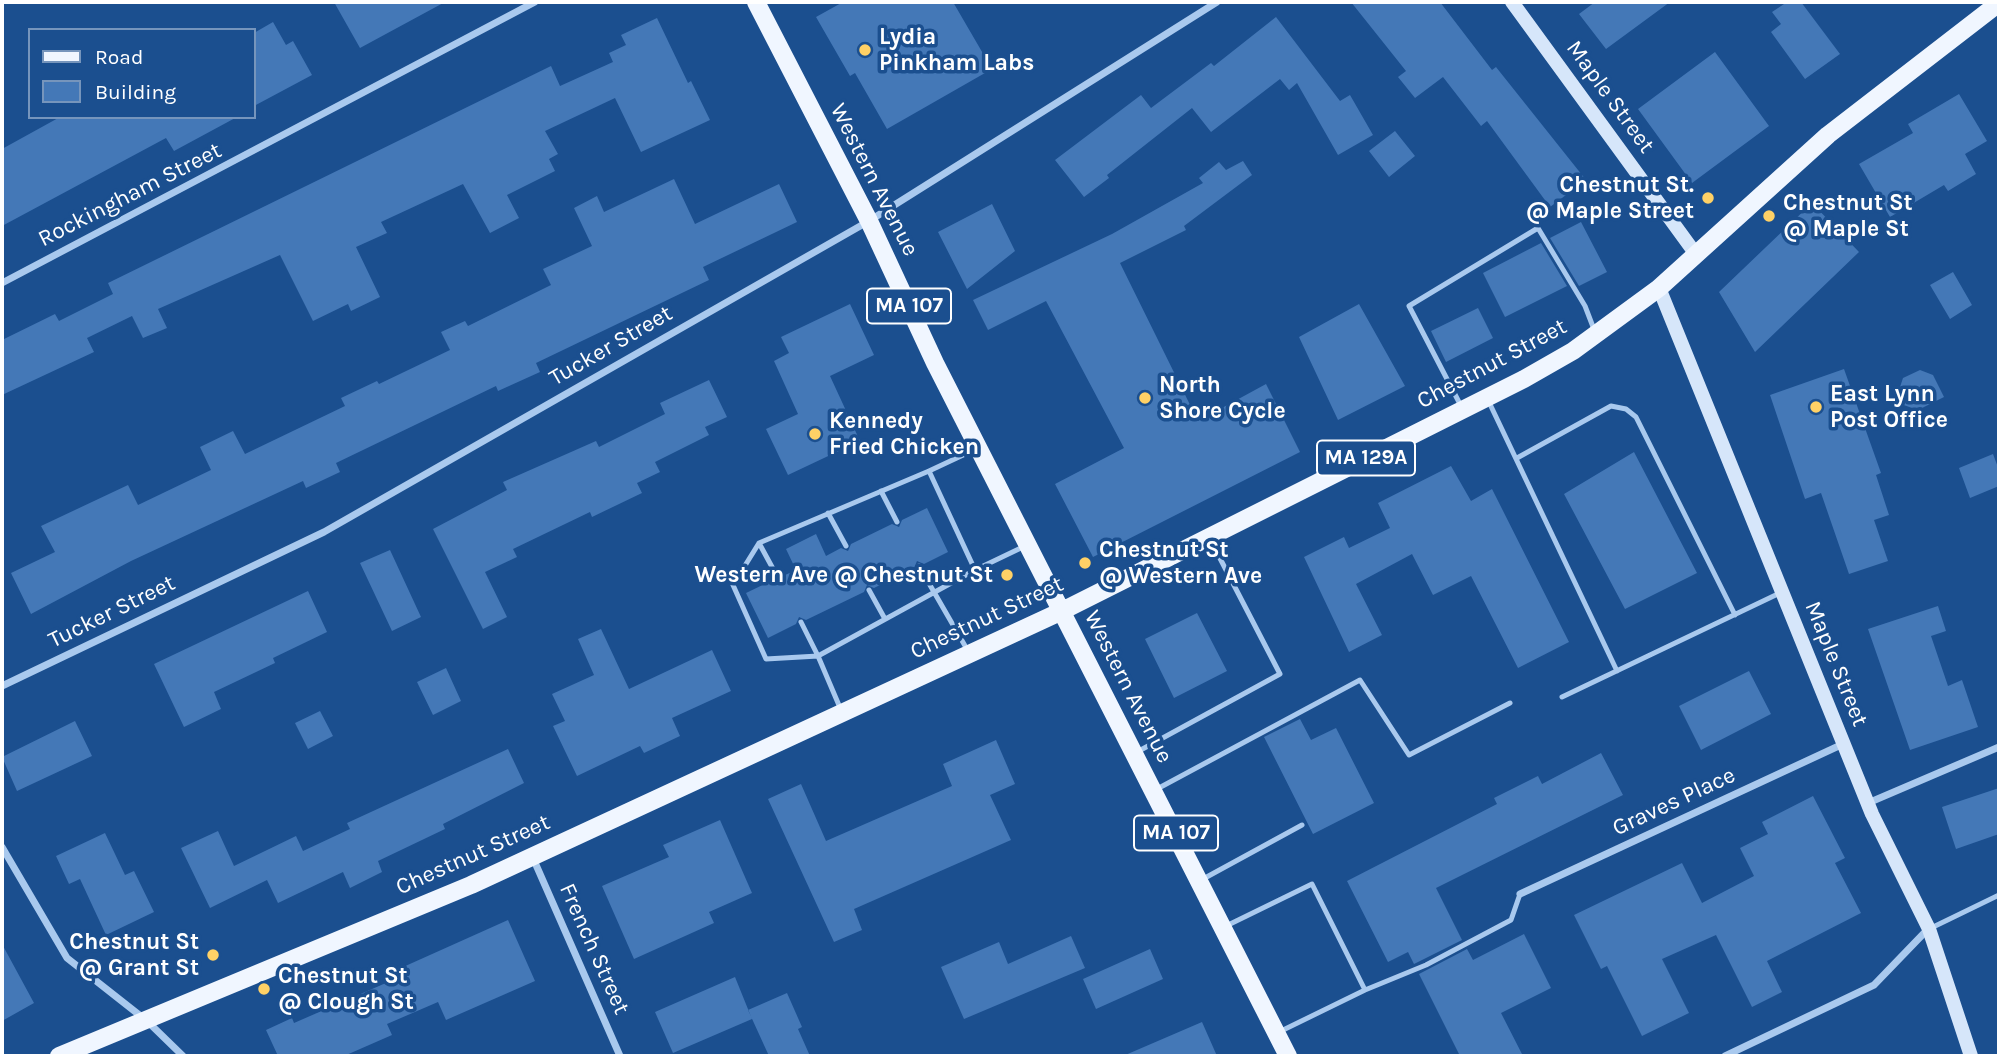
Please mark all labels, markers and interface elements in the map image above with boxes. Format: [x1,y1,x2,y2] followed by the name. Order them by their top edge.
[879,23,1034,77] place label: Lydia Pinkham Labs
[28,28,256,119] legend
[1560,35,1660,159] street label: Maple Street
[857,42,873,58] marker: Lydia Pinkham Labs
[95,45,143,69] text: Road
[95,80,176,104] text: Building
[824,99,924,261] street label: Western Avenue
[34,137,226,253] street label: Rockingham Street
[1526,171,1694,225] place label: Chestnut St. @ Maple Street
[1783,189,1913,243] place label: Chestnut St @ Maple St
[1700,190,1716,206] marker: Chestnut St. @ Maple Street
[1761,208,1777,224] marker: Chestnut St @ Maple St
[867,288,951,324] road number: MA 107
[545,300,677,392] street label: Tucker Street
[1412,313,1572,415] street label: Chestnut Street
[1159,371,1286,425] place label: North Shore Cycle
[1830,380,1948,434] place label: East Lynn Post Office
[1137,390,1153,406] marker: North Shore Cycle
[1808,399,1824,415] marker: East Lynn Post Office
[829,407,979,461] place label: Kennedy Fried Chicken
[807,426,823,442] marker: Kennedy Fried Chicken
[1317,440,1415,476] road number: MA 129A
[1099,536,1262,590] place label: Chestnut St @ Western Ave
[1077,555,1093,571] marker: Chestnut St @ Western Ave
[694,561,993,589] place label: Western Ave @ Chestnut St
[999,567,1015,583] marker: Western Ave @ Chestnut St
[44,569,180,655] street label: Tucker Street
[906,571,1068,665] street label: Chestnut Street
[1798,597,1874,731] street label: Maple Street
[1078,606,1178,768] street label: Western Avenue
[1608,762,1740,842] street label: Graves Place
[392,809,554,901] street label: Chestnut Street
[1134,816,1218,850] road number: MA 107
[553,879,635,1019] street label: French Street
[69,928,199,982] place label: Chestnut St @ Grant St
[205,947,221,963] marker: Chestnut St @ Grant St
[278,962,414,1016] place label: Chestnut St @ Clough St
[256,981,272,997] marker: Chestnut St @ Clough St

